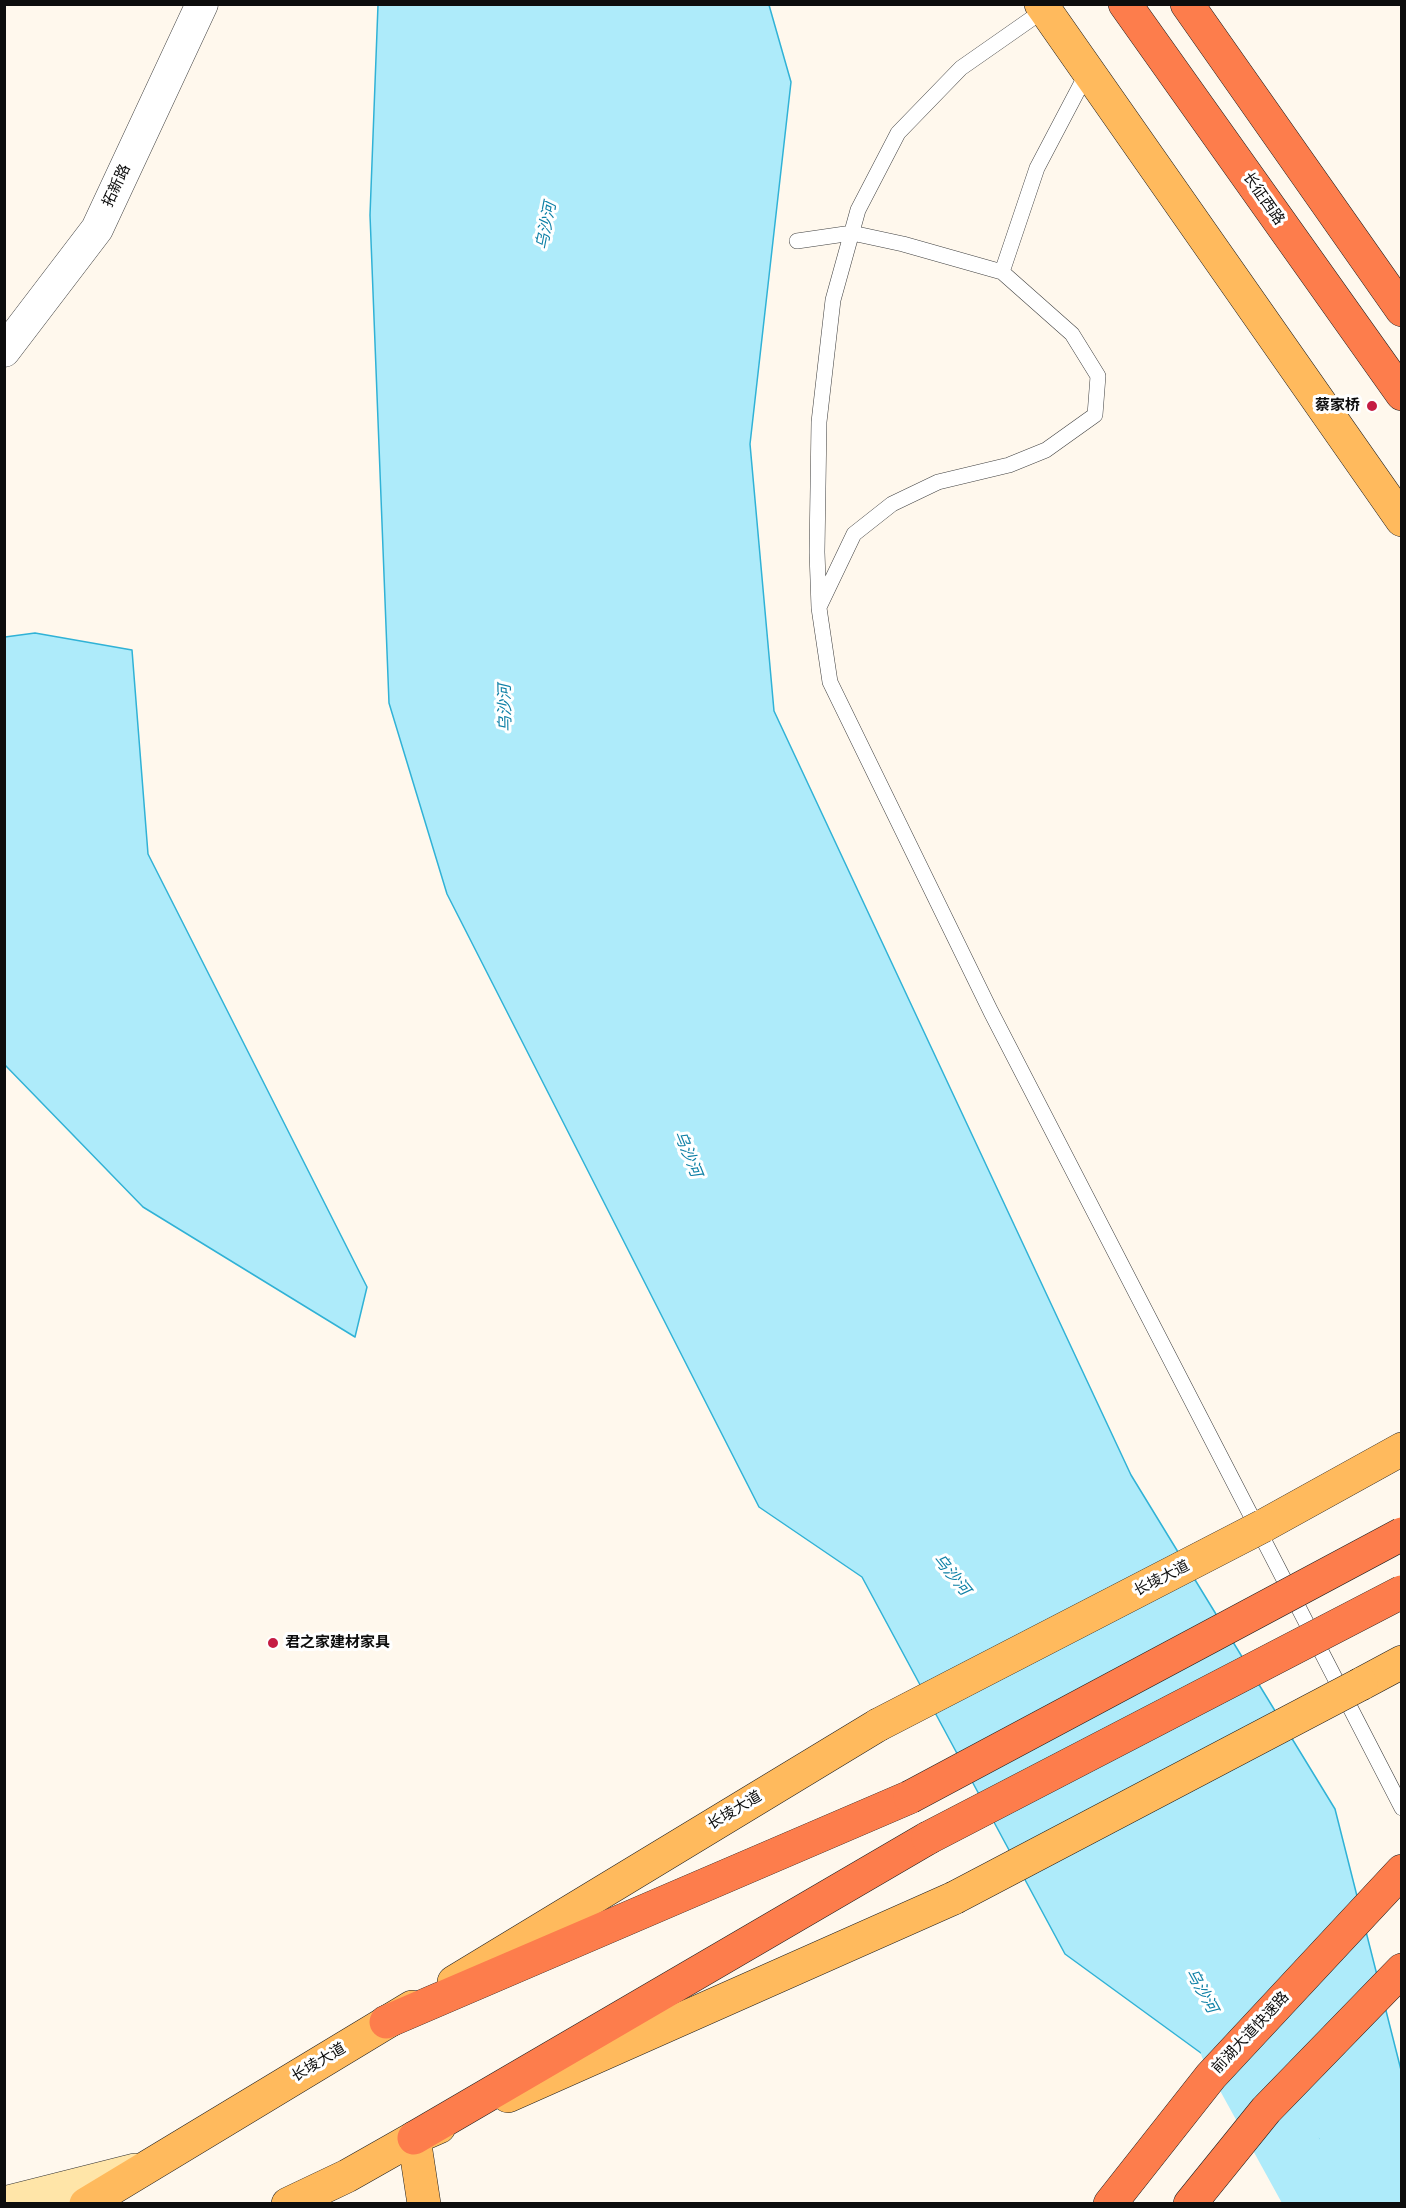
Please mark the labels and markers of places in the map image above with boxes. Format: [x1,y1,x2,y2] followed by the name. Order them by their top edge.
[1315,397,1360,415] place label: 蔡家桥
[1365,399,1379,413] marker: 蔡家桥
[285,1634,390,1652] place label: 君之家建材家具
[266,1636,280,1650] marker: 君之家建材家具

